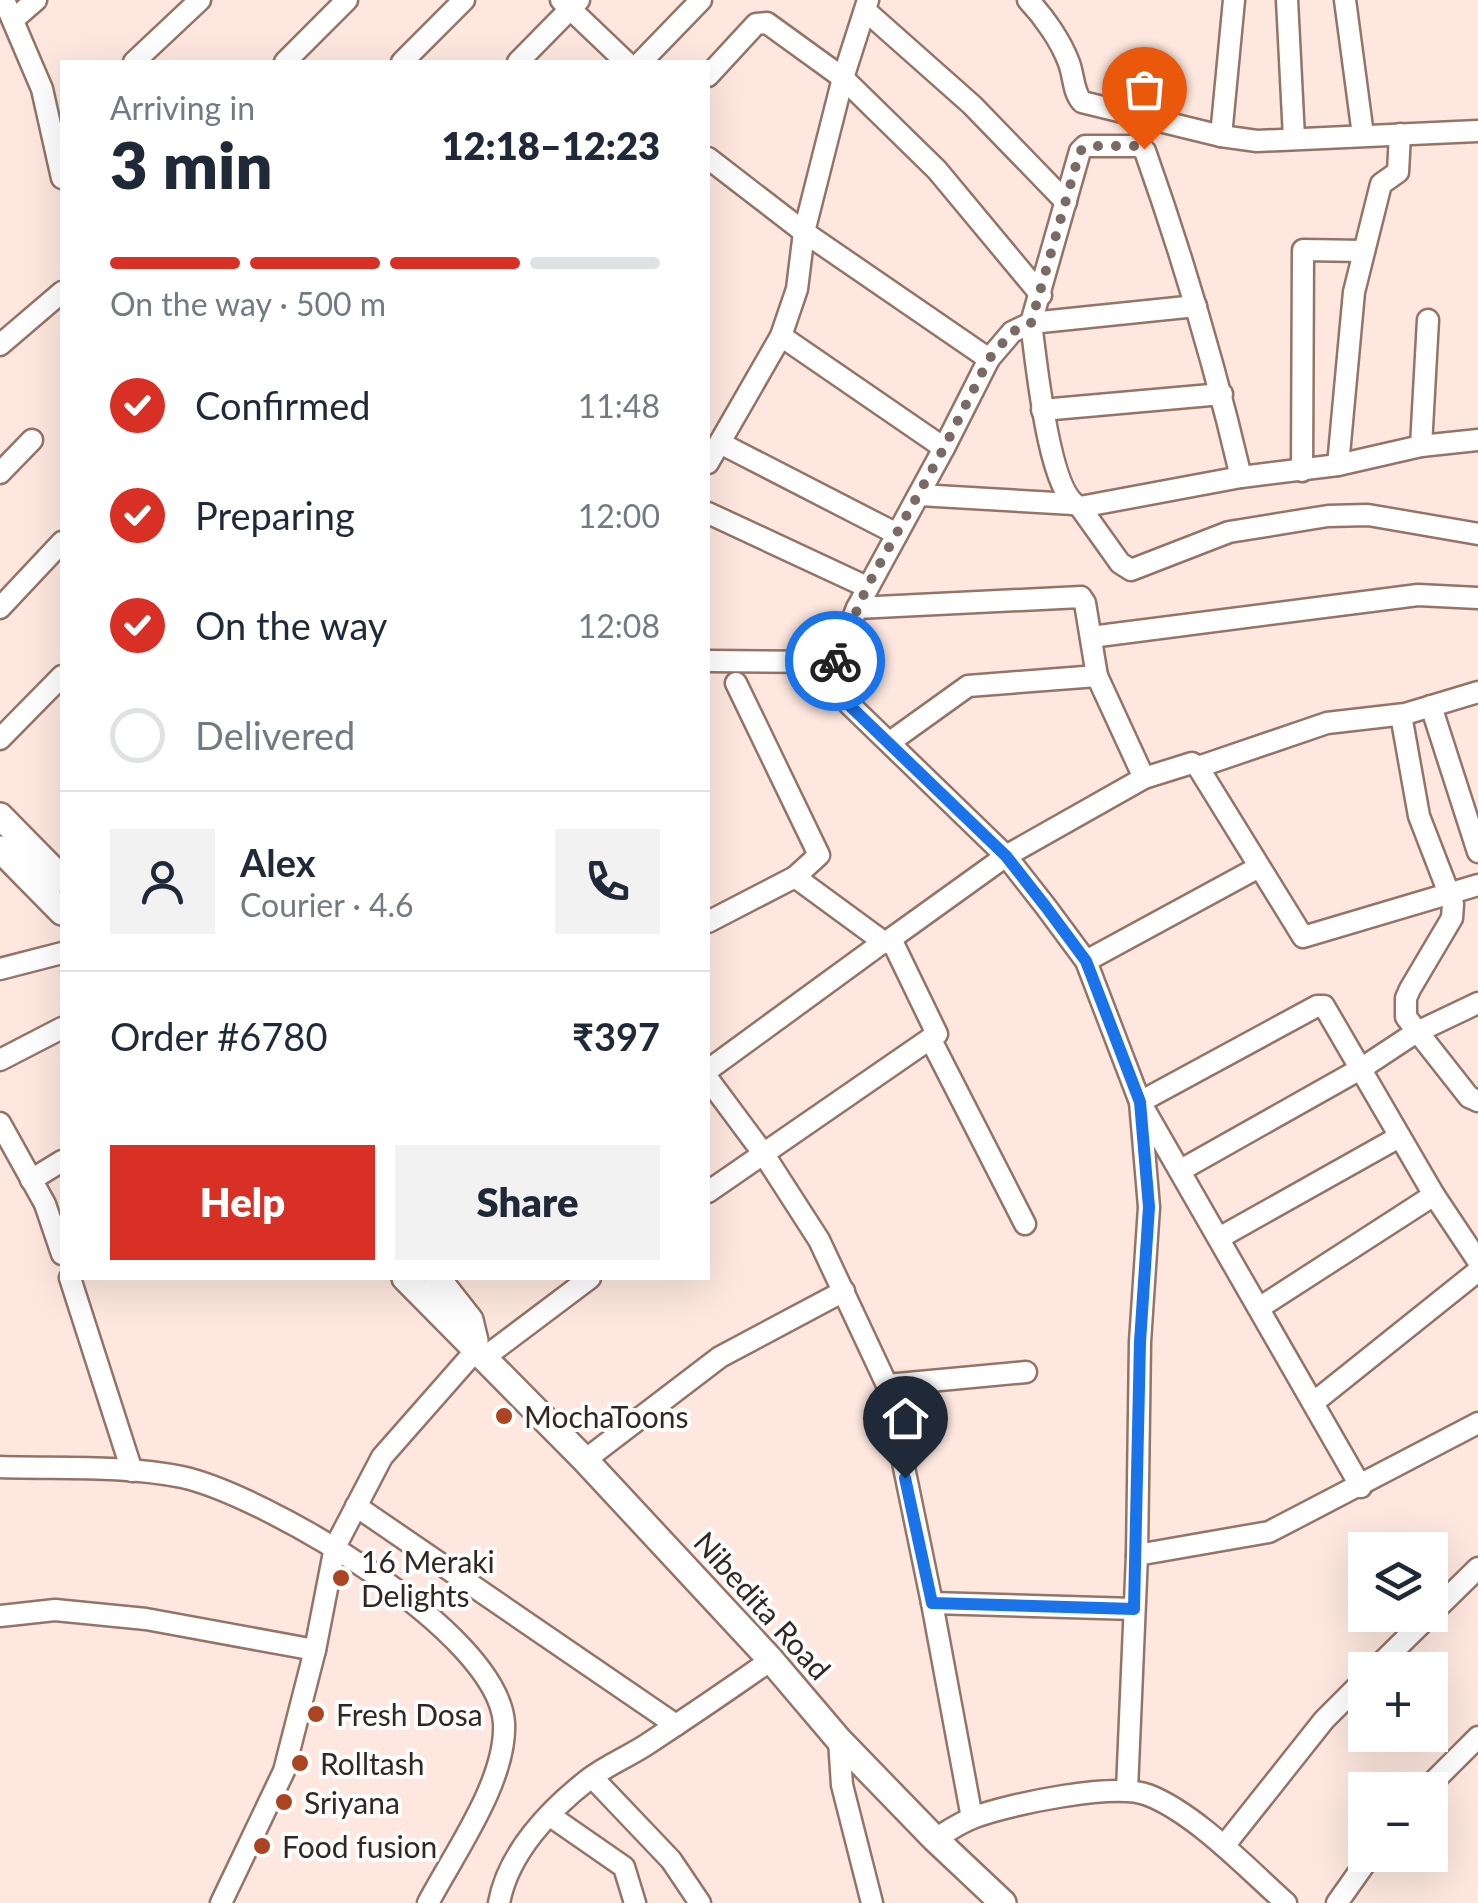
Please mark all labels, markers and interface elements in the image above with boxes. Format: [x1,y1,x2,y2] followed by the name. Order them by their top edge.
[1102,47,1187,150] pin
[1117,62,1172,117] icon: bag
[110,88,255,127] text: Arriving in
[441,122,660,168] text: 12:18–12:23
[110,125,272,203] text: 3 min
[110,284,386,323] text: On the way · 500 m
[110,378,165,433] icon: check
[195,382,371,428] text: Confirmed
[578,386,660,425] text: 11:48
[110,488,165,543] icon: check
[195,492,355,538] text: Preparing
[578,496,660,535] text: 12:00
[110,598,165,653] icon: check
[195,602,387,648] text: On the way
[578,606,660,645] text: 12:08
[785,611,885,711] courier
[808,634,863,689] icon: bike
[195,712,355,758] text: Delivered
[110,829,215,934] button: person
[555,829,660,934] button: phone
[240,839,316,885] text: Alex
[240,885,414,924] text: Courier · 4.6
[110,1013,327,1059] text: Order #6780
[572,1013,660,1059] text: ₹397
[110,1145,375,1260] button: Help
[395,1145,660,1260] button: Share
[863,1376,948,1479] pin
[878,1391,933,1446] icon: home
[524,1398,688,1434] place label: MochaToons
[493,1405,515,1427] marker: MochaToons
[687,1524,839,1686] street label: Nibedita Road
[1348,1532,1448,1872] map controls
[1348,1532,1448,1632] button: layers
[361,1543,495,1613] place label: 16 Meraki Delights
[330,1567,352,1589] marker: 16 Meraki Delights
[1348,1652,1448,1752] button: +
[336,1696,483,1732] place label: Fresh Dosa
[305,1703,327,1725] marker: Fresh Dosa
[320,1745,424,1781] place label: Rolltash
[289,1752,311,1774] marker: Rolltash
[1348,1772,1448,1872] button: −
[304,1784,400,1820] place label: Sriyana
[273,1791,295,1813] marker: Sriyana
[282,1828,437,1864] place label: Food fusion
[251,1835,273,1857] marker: Food fusion

